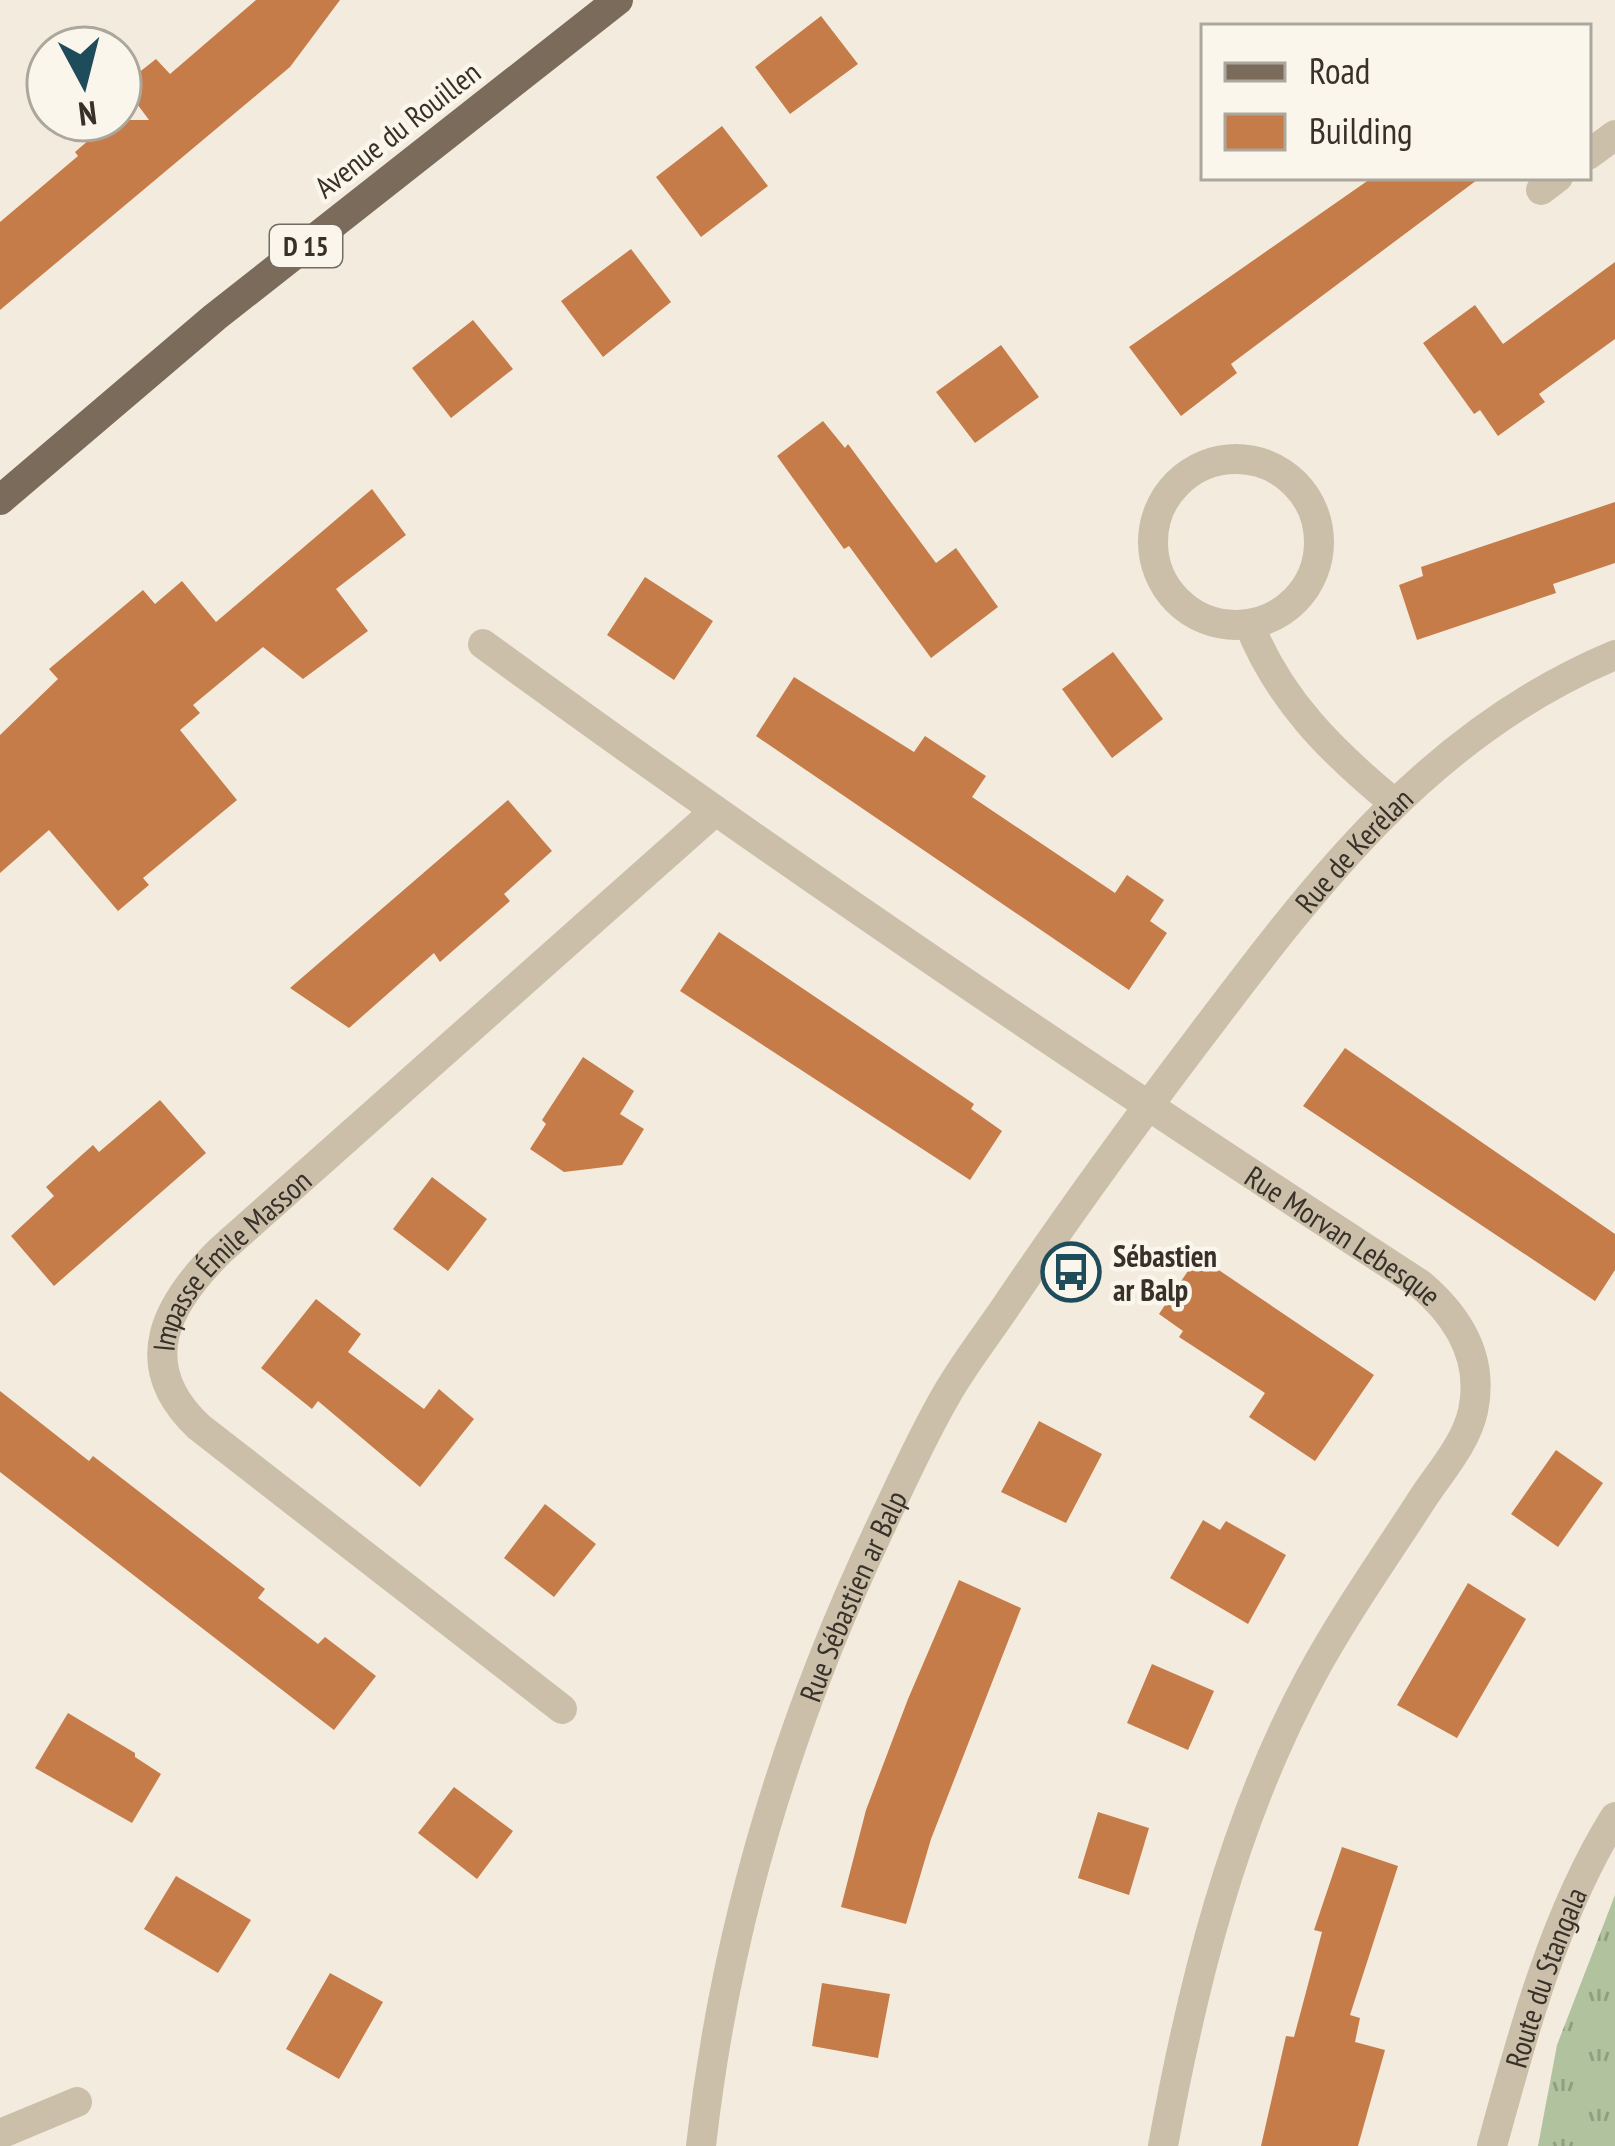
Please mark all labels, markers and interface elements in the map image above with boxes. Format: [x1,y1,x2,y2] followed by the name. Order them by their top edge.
[24,24,144,144] north arrow
[1201,24,1591,180] legend
[1309,47,1370,94] text: Road
[306,52,488,206] street label: Avenue du Rouillen
[76,92,99,137] text: N
[1309,107,1413,154] text: Building
[270,225,342,267] road number: D 15
[1285,779,1420,920] street label: Rue de Kerélan
[1238,1156,1450,1313] street label: Rue Morvan Lebesque
[143,1160,319,1353] street label: Impasse Émile Masson
[1113,1236,1217,1309] place label: Sébastien ar Balp
[1040,1241,1102,1303] bus stop icon: Sébastien ar Balp
[789,1484,914,1707] street label: Rue Sébastien ar Balp
[1495,1881,1595,2072] street label: Route du Stangala

